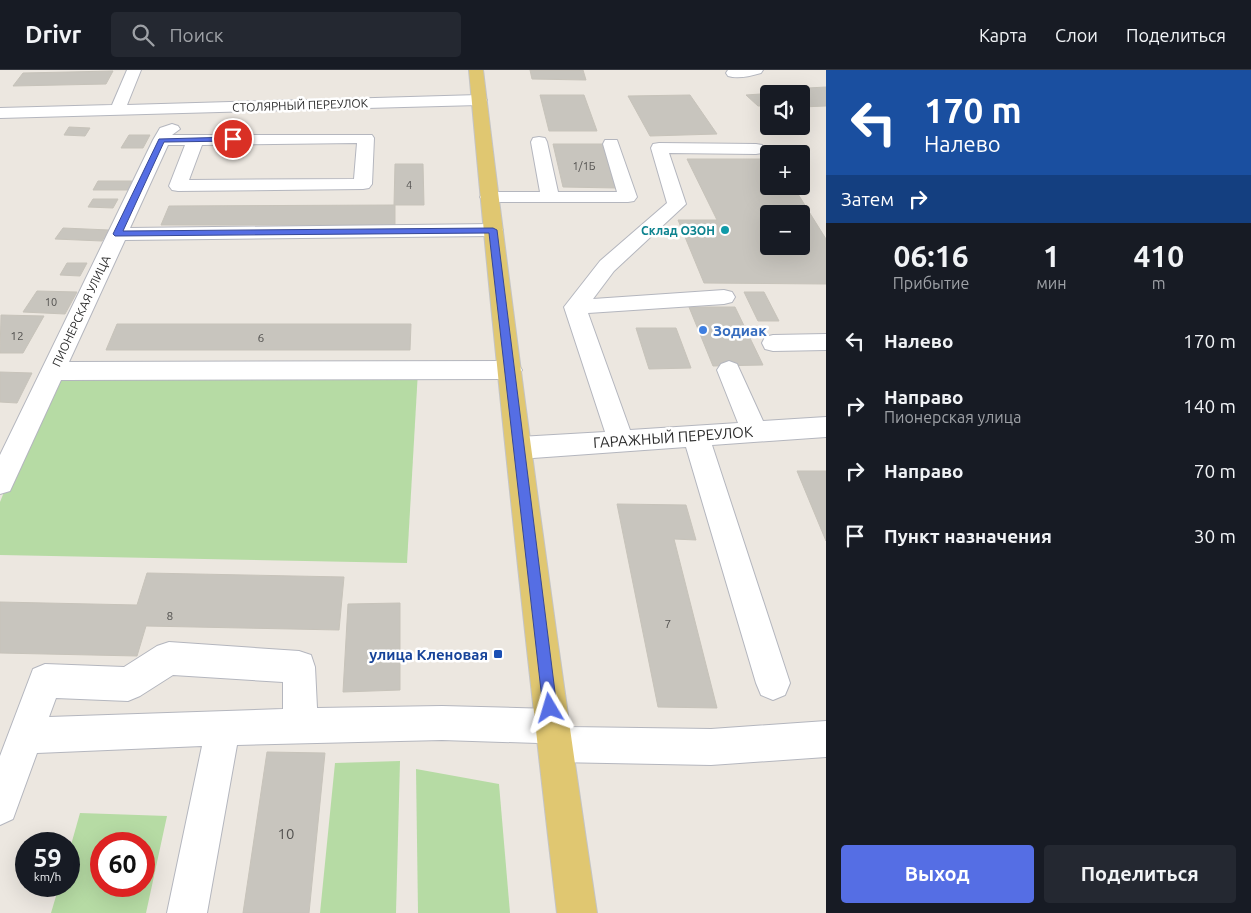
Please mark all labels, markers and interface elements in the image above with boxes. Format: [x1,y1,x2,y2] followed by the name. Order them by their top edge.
[111,12,461,57] search box
[25,21,81,48] text: Drivr
[129,21,157,49] icon: search
[169,24,224,46] text: Поиск
[979,25,1027,45] text: Карта
[1055,25,1098,45] text: Слои
[1126,25,1226,45] text: Поделиться
[760,85,810,255] map controls
[760,85,810,135] button: sound
[841,90,906,155] icon: left
[924,90,1022,130] text: 170 m
[232,96,369,114] street label: СТОЛЯРНЫЙ ПЕРЕУЛОК
[212,118,254,160] pin
[219,125,247,153] icon: arrive
[924,131,1001,156] text: Налево
[760,145,810,195] button: +
[572,160,596,172] house number: 1/1Б
[406,179,412,191] house number: 4
[904,185,932,213] icon: right
[841,188,894,210] text: Затем
[760,205,810,255] button: −
[641,224,715,237] place label: Склад ОЗОН
[719,224,731,236] marker: Склад ОЗОН
[894,239,969,273] text: 06:16
[1043,239,1060,273] text: 1
[1133,239,1184,273] text: 410
[49,253,113,369] street label: ПИОНЕРСКАЯ УЛИЦА
[893,274,969,292] text: Прибытие
[1036,274,1067,292] text: мин
[1152,274,1166,292] text: m
[45,296,57,308] house number: 10
[713,322,767,339] place label: Зодиак
[697,324,709,336] marker: Зодиак
[841,327,869,355] icon: left
[10,329,24,342] house number: 12
[884,330,953,352] text: Налево
[1183,330,1236,352] text: 170 m
[258,331,265,344] house number: 6
[884,386,964,408] text: Направо
[841,392,869,420] icon: right
[1183,395,1236,417] text: 140 m
[884,408,1021,426] text: Пионерская улица
[593,423,753,451] street label: ГАРАЖНЫЙ ПЕРЕУЛОК
[841,457,869,485] icon: right
[884,460,964,482] text: Направо
[1194,460,1236,482] text: 70 m
[841,522,869,550] icon: arrive
[884,525,1052,547] text: Пункт назначения
[1194,525,1236,547] text: 30 m
[167,609,174,622] house number: 8
[665,617,671,630] house number: 7
[369,646,488,663] place label: улица Кленовая
[492,648,504,660] marker: улица Кленовая
[523,681,575,733] position arrow
[278,825,294,842] house number: 10
[90,832,155,897] speed limit sign: 60
[33,844,62,872] text: 59
[841,845,1034,903] button: Выход
[1044,845,1236,903] button: Поделиться
[34,870,61,883] text: km/h

